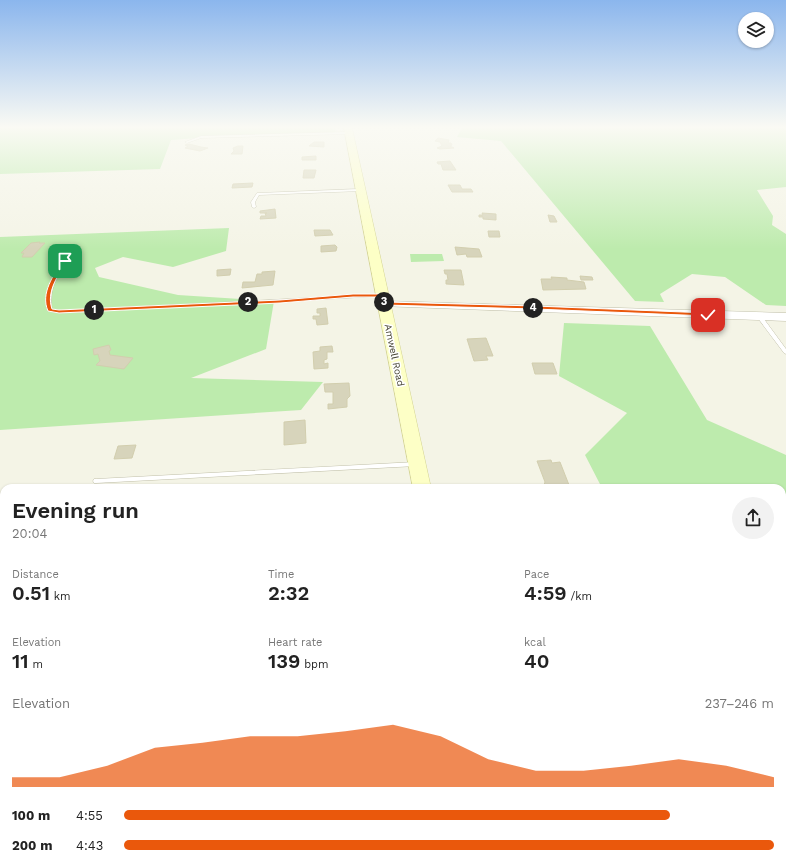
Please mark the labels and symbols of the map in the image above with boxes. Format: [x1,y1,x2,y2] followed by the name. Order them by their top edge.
[48,244,82,278] pin
[238,292,258,312] pin: 2
[374,292,394,312] pin: 3
[523,298,543,318] pin: 4
[691,298,725,332] pin
[84,300,104,320] pin: 1
[383,323,407,387] street label: Amwell Road

